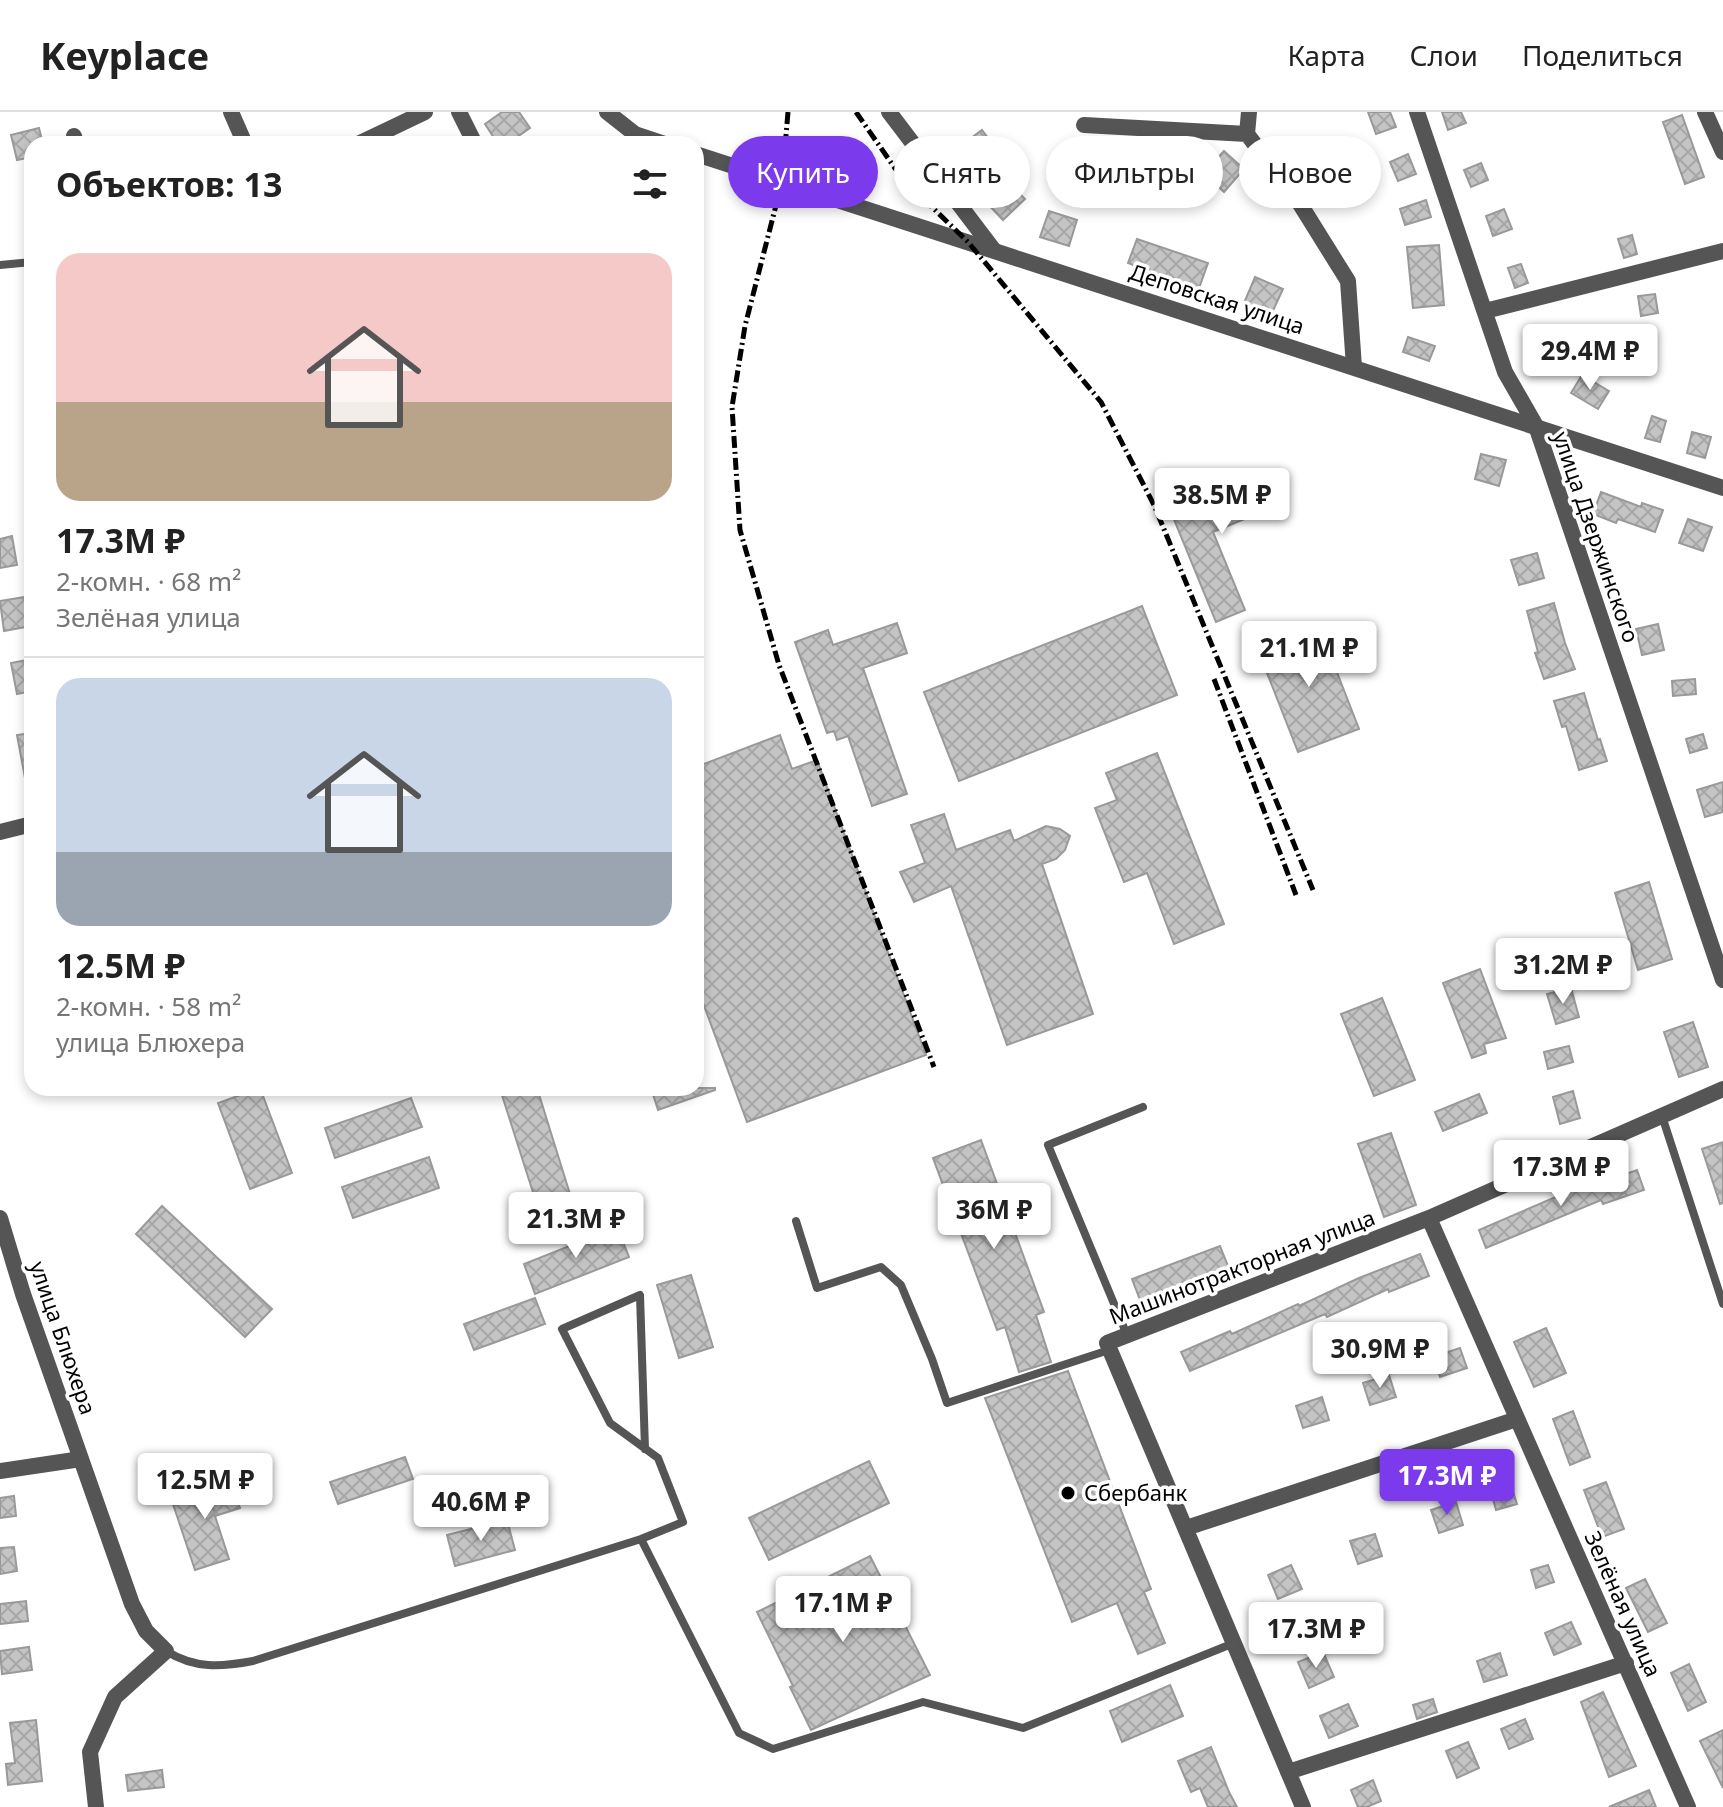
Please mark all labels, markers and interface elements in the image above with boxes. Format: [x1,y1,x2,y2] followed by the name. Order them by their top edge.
[40,29,209,81] text: Keyplace
[1287,36,1366,74] text: Карта
[1410,36,1478,74] text: Слои
[1522,36,1683,74] text: Поделиться
[728,136,878,208] chip: Купить
[894,136,1030,208] chip: Снять
[1046,136,1223,208] chip: Фильтры
[1239,136,1381,208] chip: Новое
[56,161,282,207] text: Объектов: 13
[628,162,672,206] icon: filters
[1126,256,1309,340] street label: Деповская улица
[292,305,436,449] icon: home
[1516,324,1664,392] pin: 29.4M ₽
[1541,332,1639,368] text: 29.4M ₽
[1547,427,1647,646] street label: улица Дзержинского
[1148,468,1296,536] pin: 38.5M ₽
[1173,476,1271,512] text: 38.5M ₽
[56,517,185,563] text: 17.3M ₽
[56,563,241,599] text: 2-комн. · 68 m²
[56,599,241,635] text: Зелёная улица
[1235,621,1383,689] pin: 21.1M ₽
[1260,629,1358,665] text: 21.1M ₽
[292,730,436,874] icon: home
[1489,938,1637,1006] pin: 31.2M ₽
[56,942,185,988] text: 12.5M ₽
[1514,946,1612,982] text: 31.2M ₽
[56,988,241,1024] text: 2-комн. · 58 m²
[56,1024,245,1060] text: улица Блюхера
[1487,1140,1635,1208] pin: 17.3M ₽
[1512,1148,1610,1184] text: 17.3M ₽
[938,1183,1050,1251] pin: 36M ₽
[956,1191,1032,1227] text: 36M ₽
[502,1192,650,1260] pin: 21.3M ₽
[527,1200,625,1236] text: 21.3M ₽
[1104,1201,1379,1331] street label: Машинотракторная улица
[24,1257,104,1418] street label: улица Блюхера
[1306,1322,1454,1390] pin: 30.9M ₽
[1331,1330,1429,1366] text: 30.9M ₽
[1373,1449,1521,1517] pin: 17.3M ₽
[131,1453,279,1521] pin: 12.5M ₽
[1398,1457,1496,1493] text: 17.3M ₽
[156,1461,254,1497] text: 12.5M ₽
[407,1475,555,1543] pin: 40.6M ₽
[1084,1477,1188,1507] place label: Сбербанк
[432,1483,530,1519] text: 40.6M ₽
[1059,1484,1077,1502] marker: Сбербанк
[1578,1526,1669,1681] street label: Зелёная улица
[769,1576,917,1644] pin: 17.1M ₽
[794,1584,892,1620] text: 17.1M ₽
[1242,1602,1390,1670] pin: 17.3M ₽
[1267,1610,1365,1646] text: 17.3M ₽

